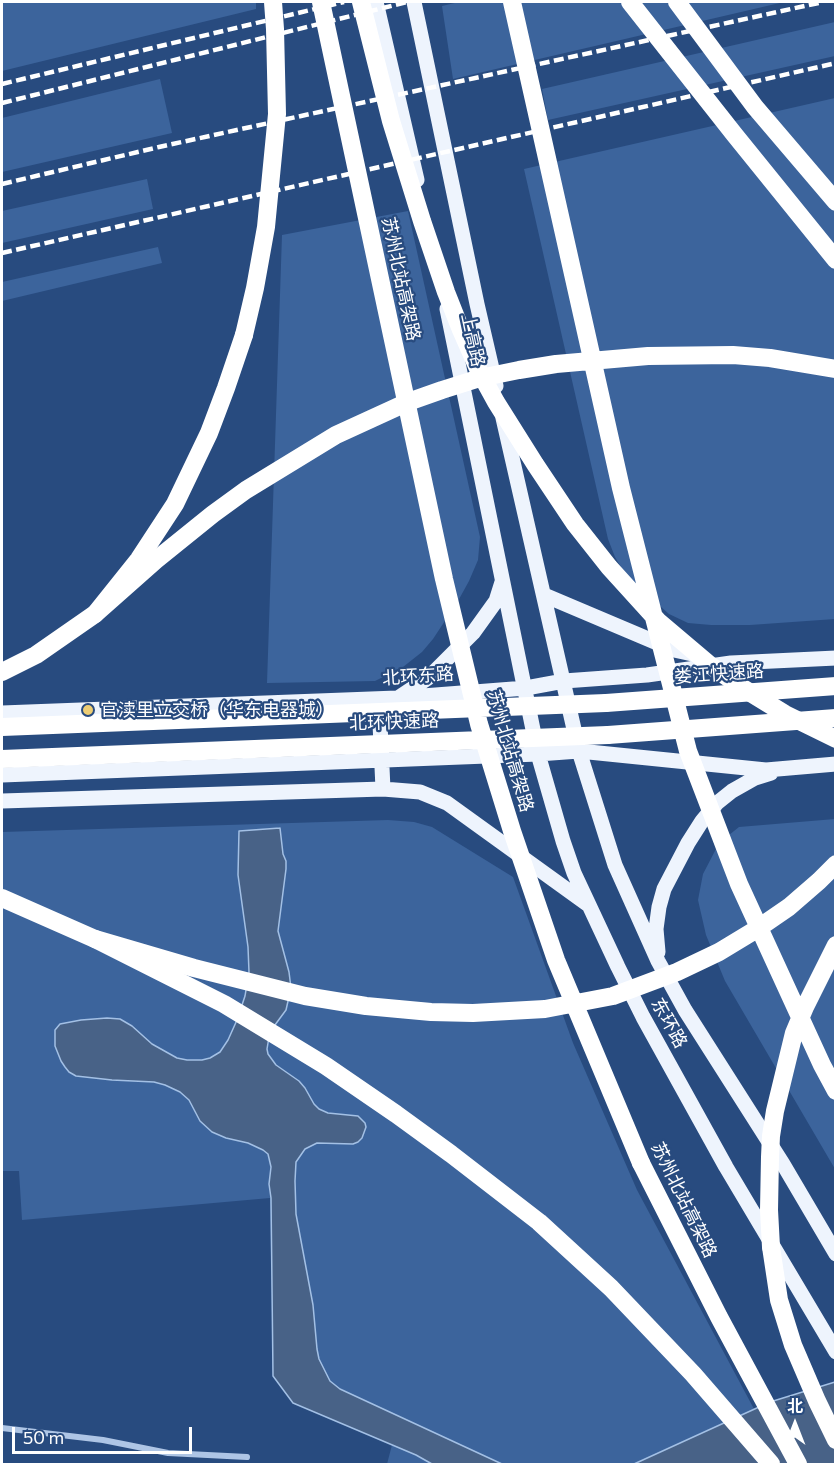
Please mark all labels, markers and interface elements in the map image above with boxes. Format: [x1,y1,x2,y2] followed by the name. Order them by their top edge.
[377,215,425,343] street label: 苏州北站高架路
[457,311,489,369] street label: 上高路
[673,660,765,688] street label: 娄江快速路
[381,663,455,689] street label: 北环东路
[482,687,538,815] street label: 苏州北站高架路
[100,699,334,721] place label: 官渎里立交桥（华东电器城）
[81,703,95,717] marker: 官渎里立交桥（华东电器城）
[349,710,439,734] street label: 北环快速路
[646,994,692,1052] street label: 东环路
[647,1139,721,1261] street label: 苏州北站高架路
[765,1394,825,1454] north arrow
[787,1396,803,1415] text: 北
[15,1415,195,1453] scale bar
[23,1426,64,1448] text: 50 m

